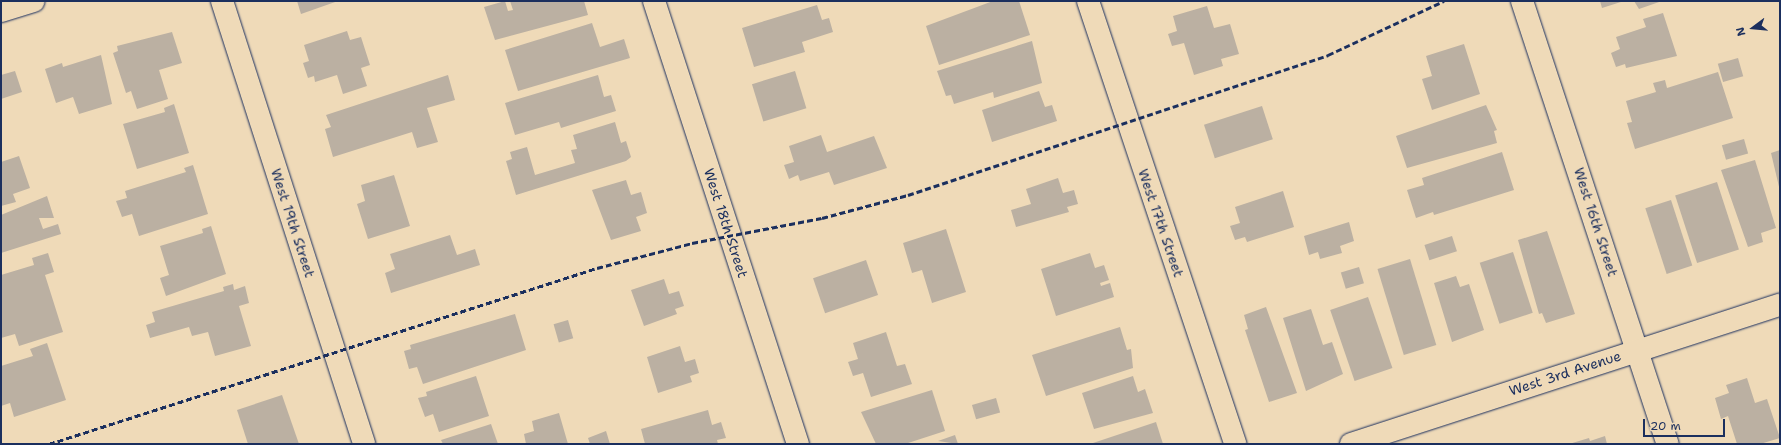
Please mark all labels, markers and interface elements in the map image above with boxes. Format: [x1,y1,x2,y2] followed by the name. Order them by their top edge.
[1733,8,1773,48] north arrow
[1733,25,1749,38] text: N
[1570,165,1622,279] street label: West 16th Street
[267,166,319,280] street label: West 19th Street
[700,166,752,280] street label: West 18th Street
[1135,167,1187,279] street label: West 17th Street
[1507,347,1623,399] street label: West 3rd Avenue
[1645,411,1727,437] scale bar
[1650,418,1681,434] text: 20 m

